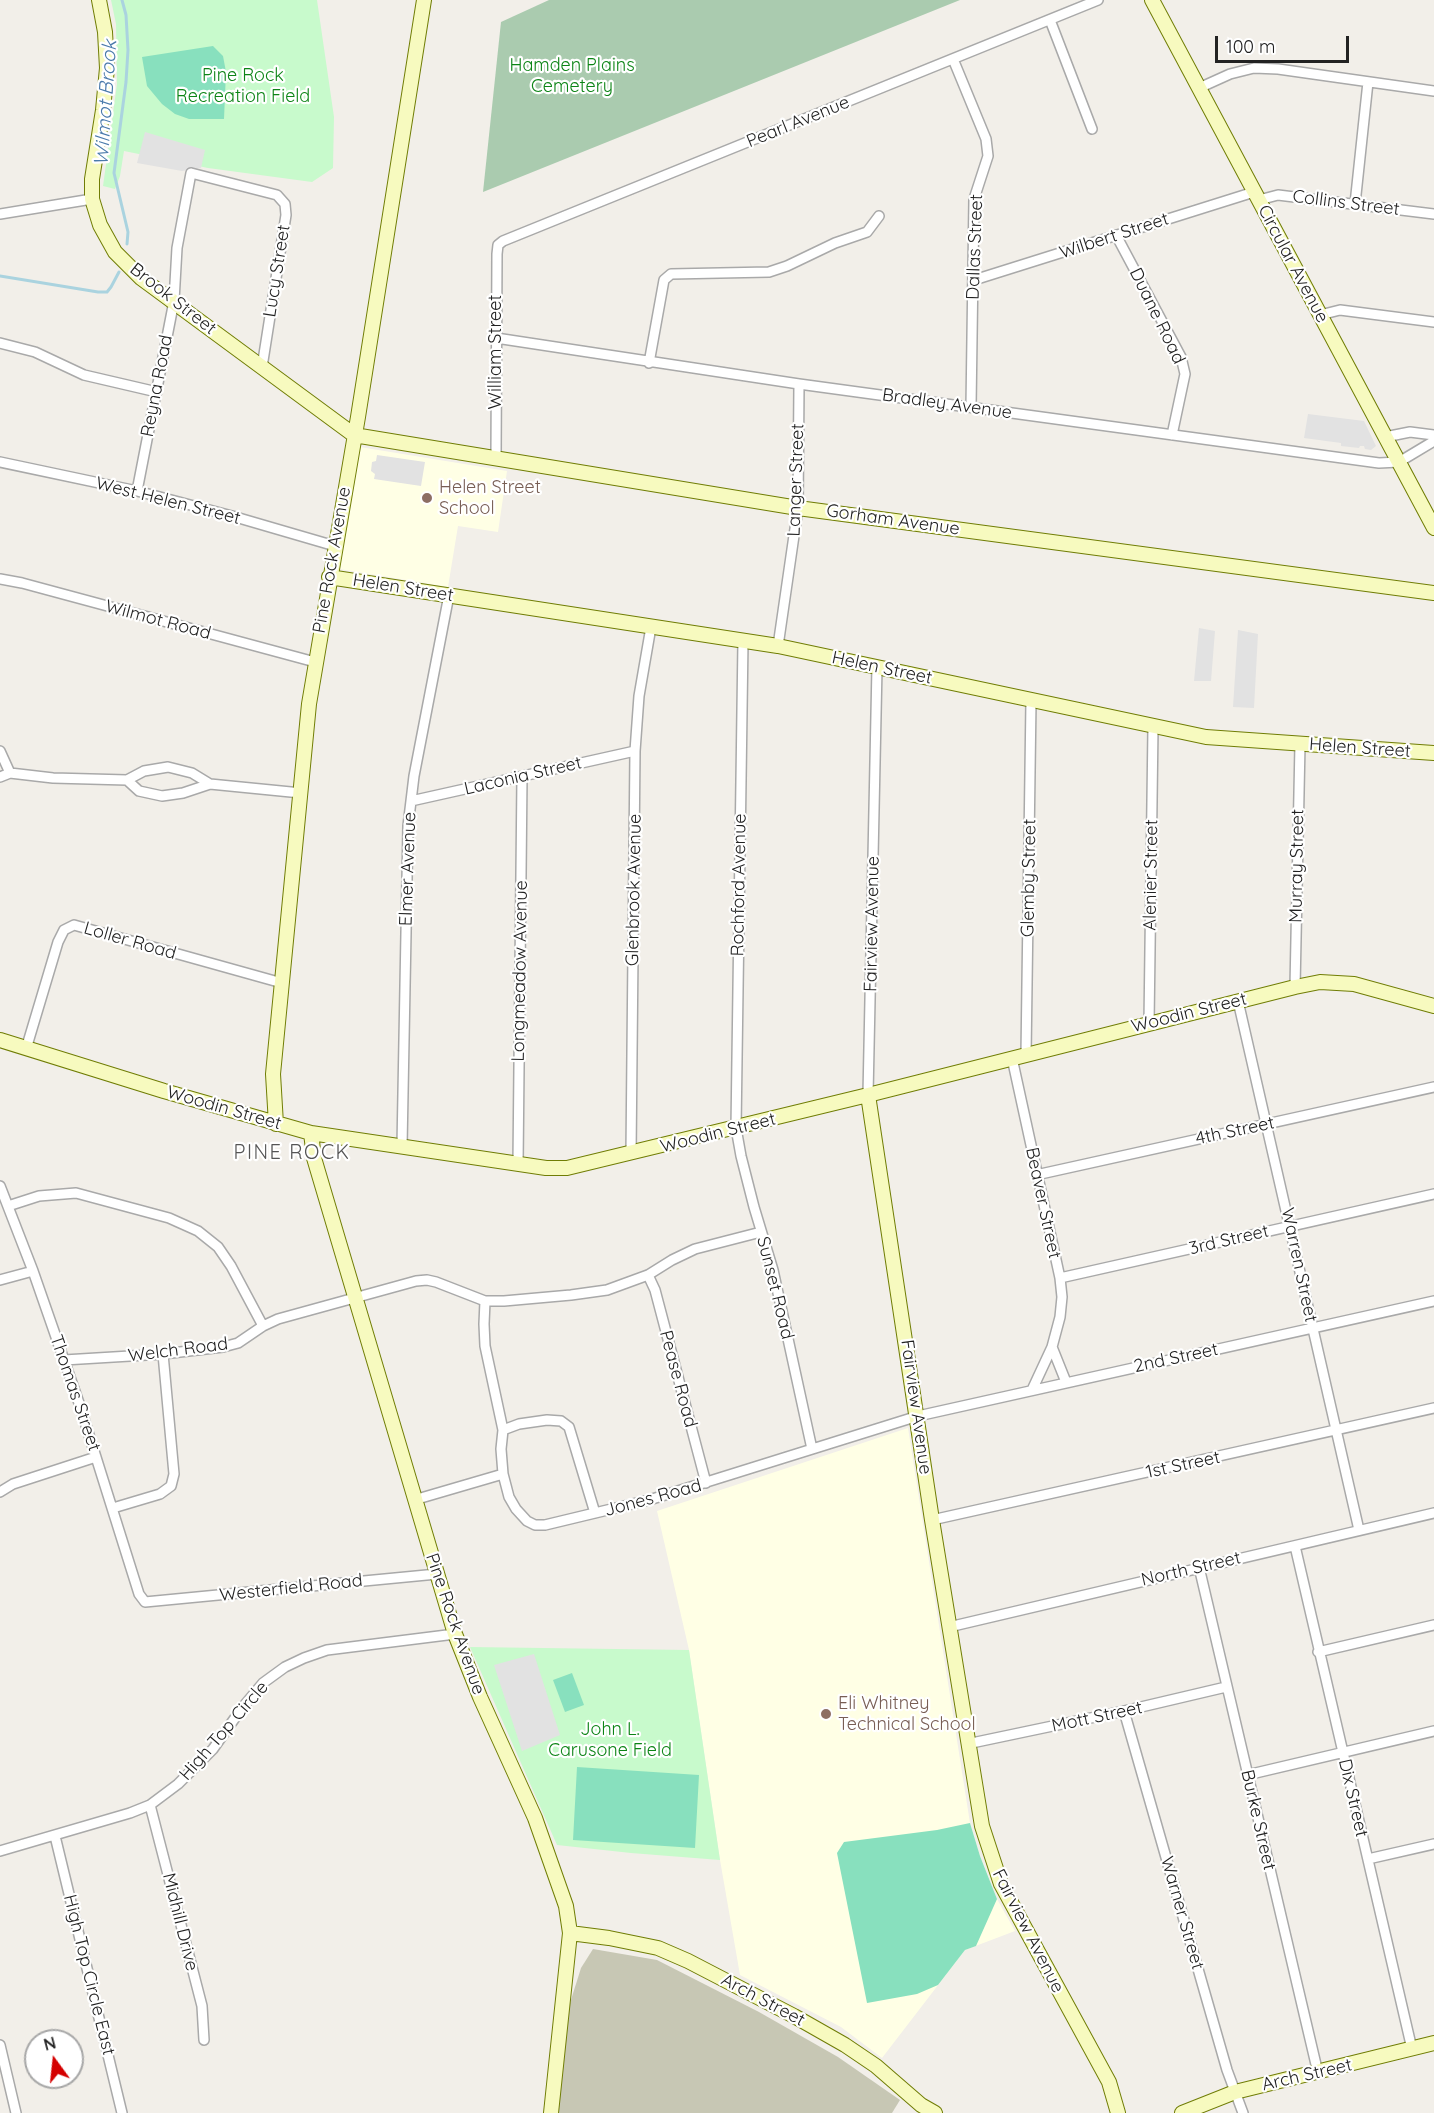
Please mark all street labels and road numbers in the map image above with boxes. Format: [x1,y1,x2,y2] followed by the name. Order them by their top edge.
[743,92,853,152] street label: Pearl Avenue
[1291,186,1401,220] street label: Collins Street
[962,194,988,300] street label: Dallas Street
[1253,201,1333,327] street label: Circular Avenue
[1057,208,1171,264] street label: Wilbert Street
[259,223,295,319] street label: Lucy Street
[125,259,221,339] street label: Brook Street
[1124,264,1190,368] street label: Duane Road
[485,295,507,409] street label: William Street
[137,333,177,439] street label: Reyna Road
[881,384,1013,424] street label: Bradley Avenue
[783,423,809,537] street label: Langer Street
[93,473,243,529] street label: West Helen Street
[308,485,356,635] street label: Pine Rock Avenue
[825,500,961,540] street label: Gorham Avenue
[351,569,455,607] street label: Helen Street
[103,596,213,644] street label: Wilmot Road
[830,647,934,689] street label: Helen Street
[1308,734,1412,762] street label: Helen Street
[462,752,584,800] street label: Laconia Street
[1285,809,1309,923] street label: Murray Street
[395,811,421,927] street label: Elmer Avenue
[727,813,751,957] street label: Rochford Avenue
[622,814,646,966] street label: Glenbrook Avenue
[1017,819,1041,937] street label: Glemby Street
[1139,819,1163,931] street label: Alenier Street
[860,856,884,992] street label: Fairview Avenue
[508,880,532,1062] street label: Longmeadow Avenue
[81,917,179,965] street label: Loller Road
[1129,988,1249,1038] street label: Woodin Street
[164,1081,284,1135] street label: Woodin Street
[658,1108,778,1158] street label: Woodin Street
[1194,1112,1276,1150] street label: 4th Street
[1021,1145,1065,1261] street label: Beaver Street
[1276,1206,1322,1324] street label: Warren Street
[1187,1220,1271,1260] street label: 3rd Street
[752,1234,798,1342] street label: Sunset Road
[655,1328,701,1430] street label: Pease Road
[45,1332,105,1454] street label: Thomas Street
[127,1333,229,1367] street label: Welch Road
[896,1338,936,1476] street label: Fairview Avenue
[1132,1339,1220,1377] street label: 2nd Street
[1144,1447,1222,1483] street label: 1st Street
[602,1475,704,1521] street label: Jones Road
[1139,1547,1243,1591] street label: North Street
[421,1550,489,1698] street label: Pine Rock Avenue
[218,1570,364,1606] street label: Westerfield Road
[175,1677,273,1785] street label: High Top Circle
[1050,1697,1144,1737] street label: Mott Street
[1334,1757,1372,1839] street label: Dix Street
[1236,1768,1280,1872] street label: Burke Street
[1156,1854,1208,1972] street label: Warner Street
[988,1866,1068,1996] street label: Fairview Avenue
[157,1871,203,1973] street label: Midhill Drive
[59,1892,119,2058] street label: High Top Circle East
[717,1969,809,2031] street label: Arch Street
[1260,2054,1354,2096] street label: Arch Street

